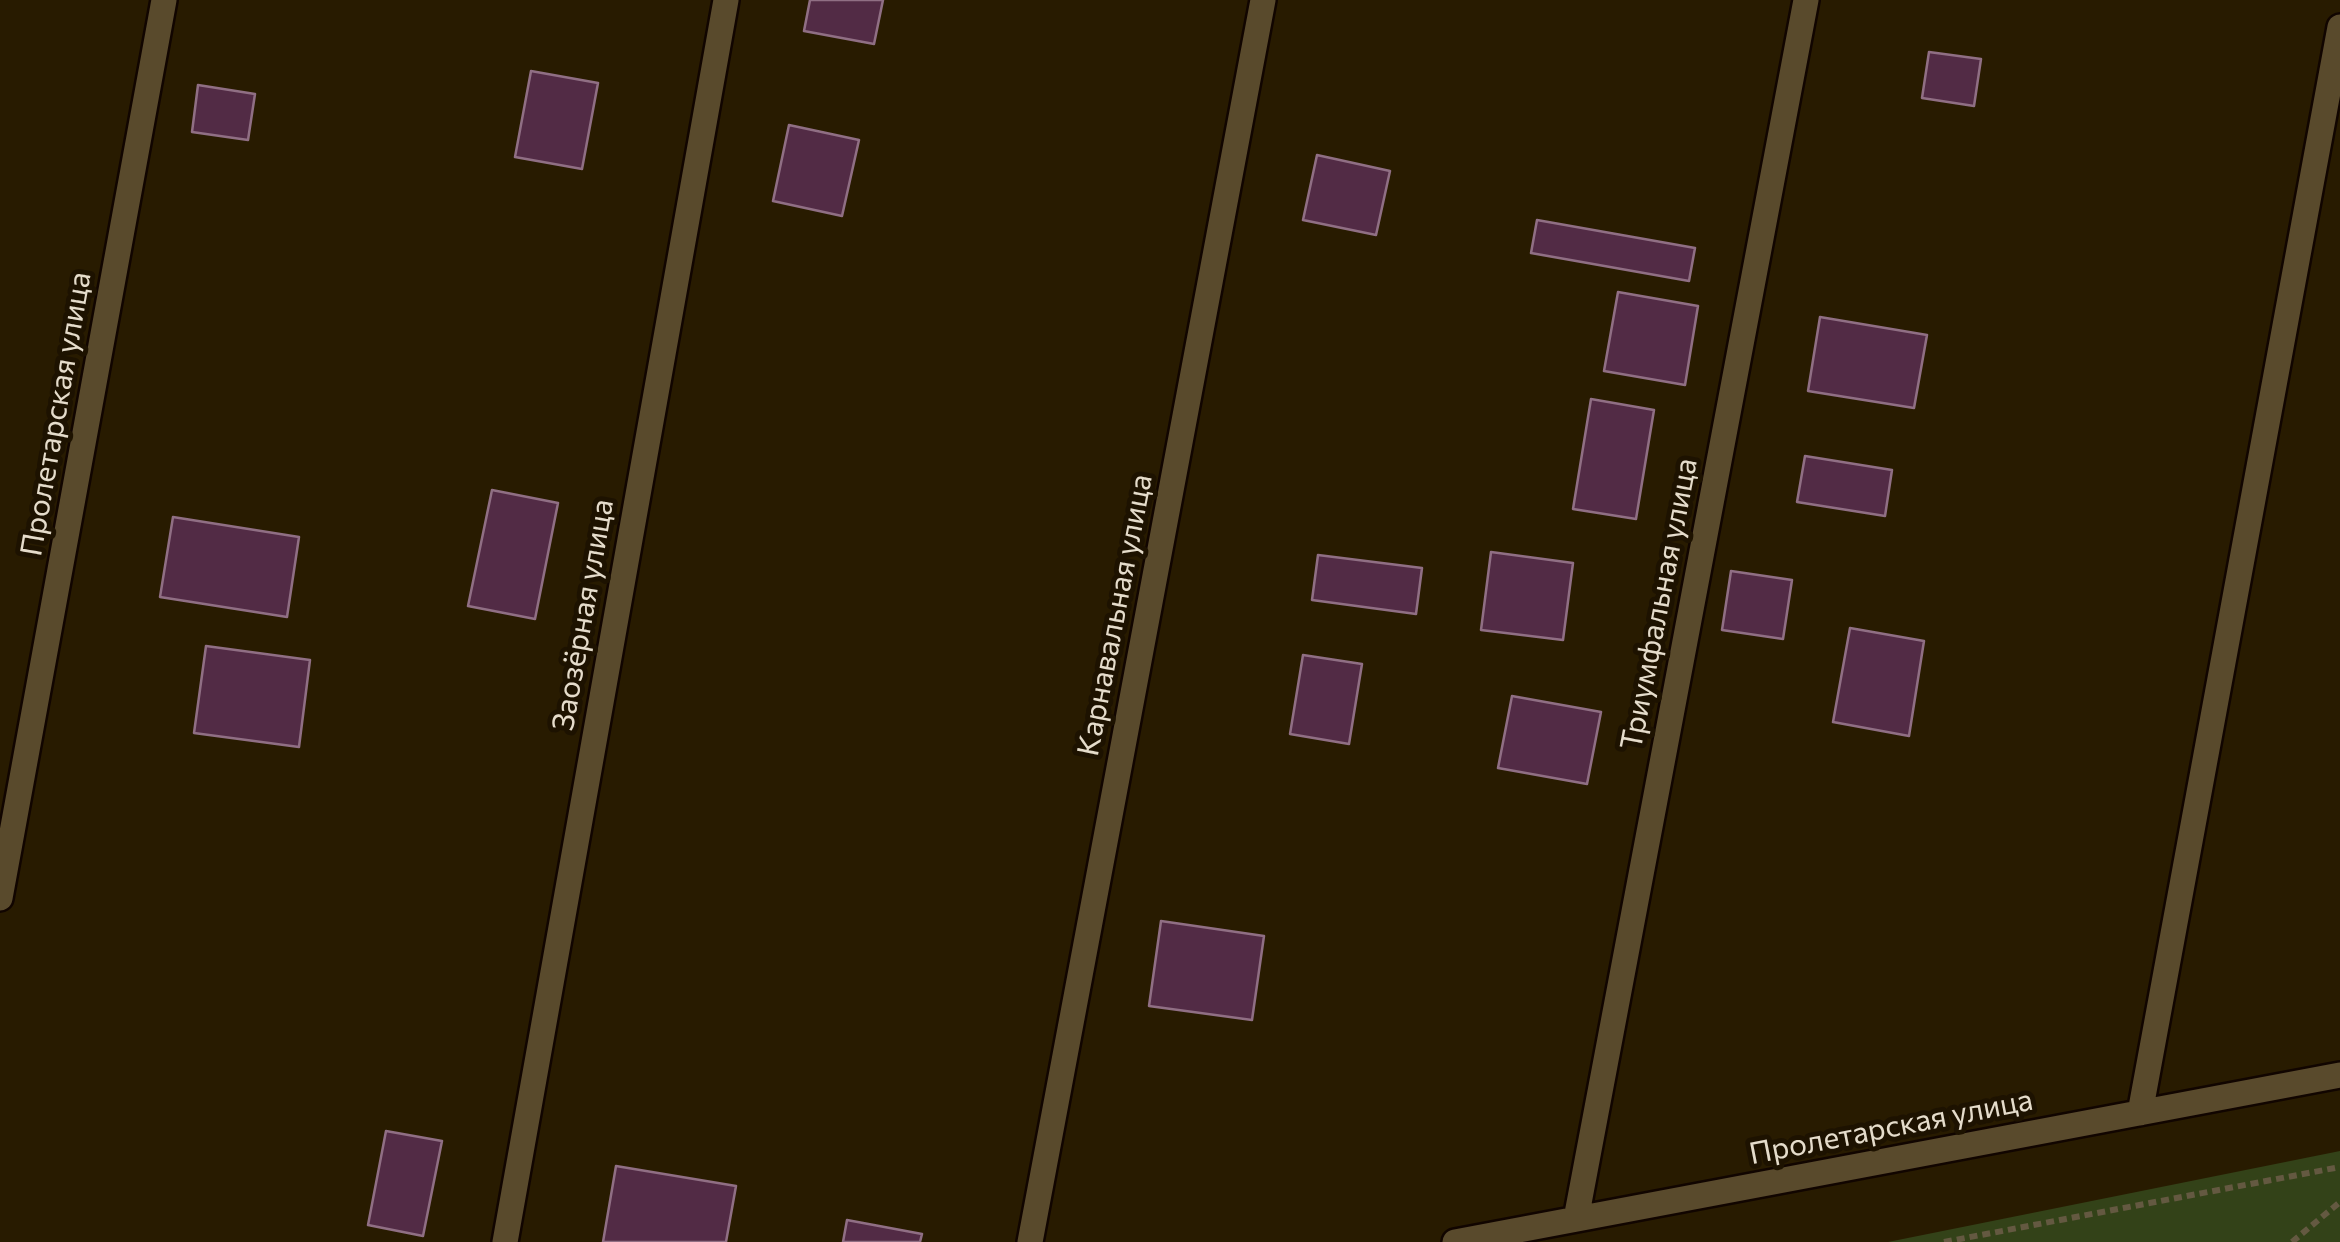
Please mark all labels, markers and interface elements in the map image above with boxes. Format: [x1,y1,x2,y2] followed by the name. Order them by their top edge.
[13,269,99,559] street label: Пролетарская улица
[1613,455,1705,753] street label: Триумфальная улица
[1070,471,1160,759] street label: Карнавальная улица
[545,496,621,734] street label: Заозёрная улица
[1746,1082,2036,1172] street label: Пролетарская улица

